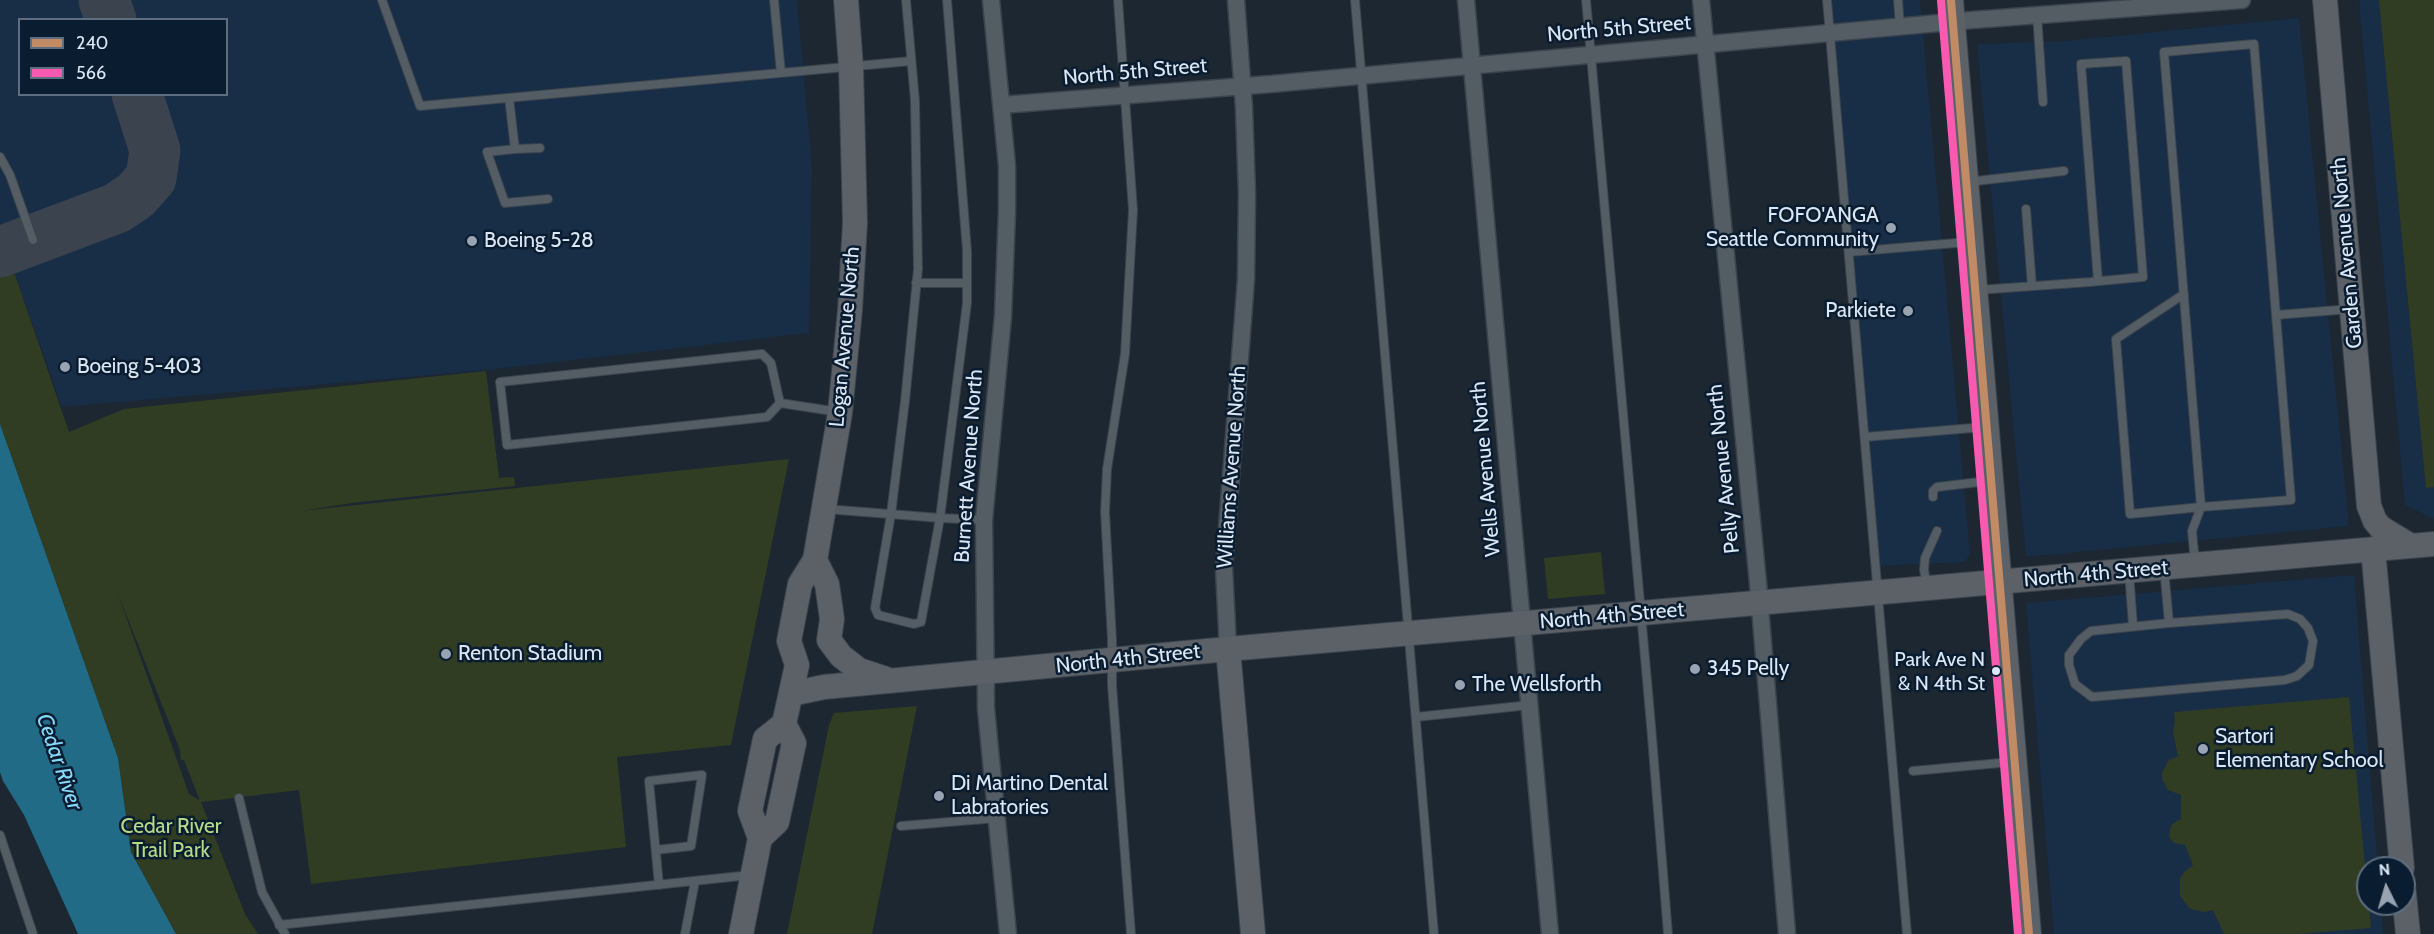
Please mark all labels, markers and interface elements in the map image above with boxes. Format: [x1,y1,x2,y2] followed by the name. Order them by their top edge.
[1546,10,1692,48] street label: North 5th Street
[18,18,228,96] legend
[76,32,108,54] text: 240
[1062,53,1208,91] street label: North 5th Street
[76,62,106,84] text: 566
[2326,156,2368,350] street label: Garden Avenue North
[1706,203,1879,253] place label: FOFO'ANGA Seattle Community
[1884,221,1898,235] marker: FOFO'ANGA Seattle Community
[484,228,594,254] place label: Boeing 5-28
[465,234,479,248] marker: Boeing 5-28
[825,246,865,428] street label: Logan Avenue North
[1825,298,1896,324] place label: Parkiete
[1901,304,1915,318] marker: Parkiete
[77,354,202,380] place label: Boeing 5-403
[58,360,72,374] marker: Boeing 5-403
[1212,365,1252,569] street label: Williams Avenue North
[950,368,988,564] street label: Burnett Avenue North
[1466,380,1506,558] street label: Wells Avenue North
[1703,383,1745,555] street label: Pelly Avenue North
[2023,555,2169,593] street label: North 4th Street
[1539,597,1685,635] street label: North 4th Street
[1055,639,1201,679] street label: North 4th Street
[458,641,602,667] place label: Renton Stadium
[439,647,453,661] marker: Renton Stadium
[1894,648,1985,695] place label: Park Ave N & N 4th St
[1707,656,1789,682] place label: 345 Pelly
[1688,662,1702,676] marker: 345 Pelly
[1990,665,2002,677] marker: Park Ave N & N 4th St
[1472,672,1602,698] place label: The Wellsforth
[1453,678,1467,692] marker: The Wellsforth
[30,710,88,814] water label: Cedar River
[2215,724,2383,774] place label: Sartori Elementary School
[2196,742,2210,756] marker: Sartori Elementary School
[951,771,1108,821] place label: Di Martino Dental Labratories
[932,789,946,803] marker: Di Martino Dental Labratories
[121,814,221,864] park label: Cedar River Trail Park
[2356,856,2416,916] north arrow
[2378,860,2391,880] text: N

